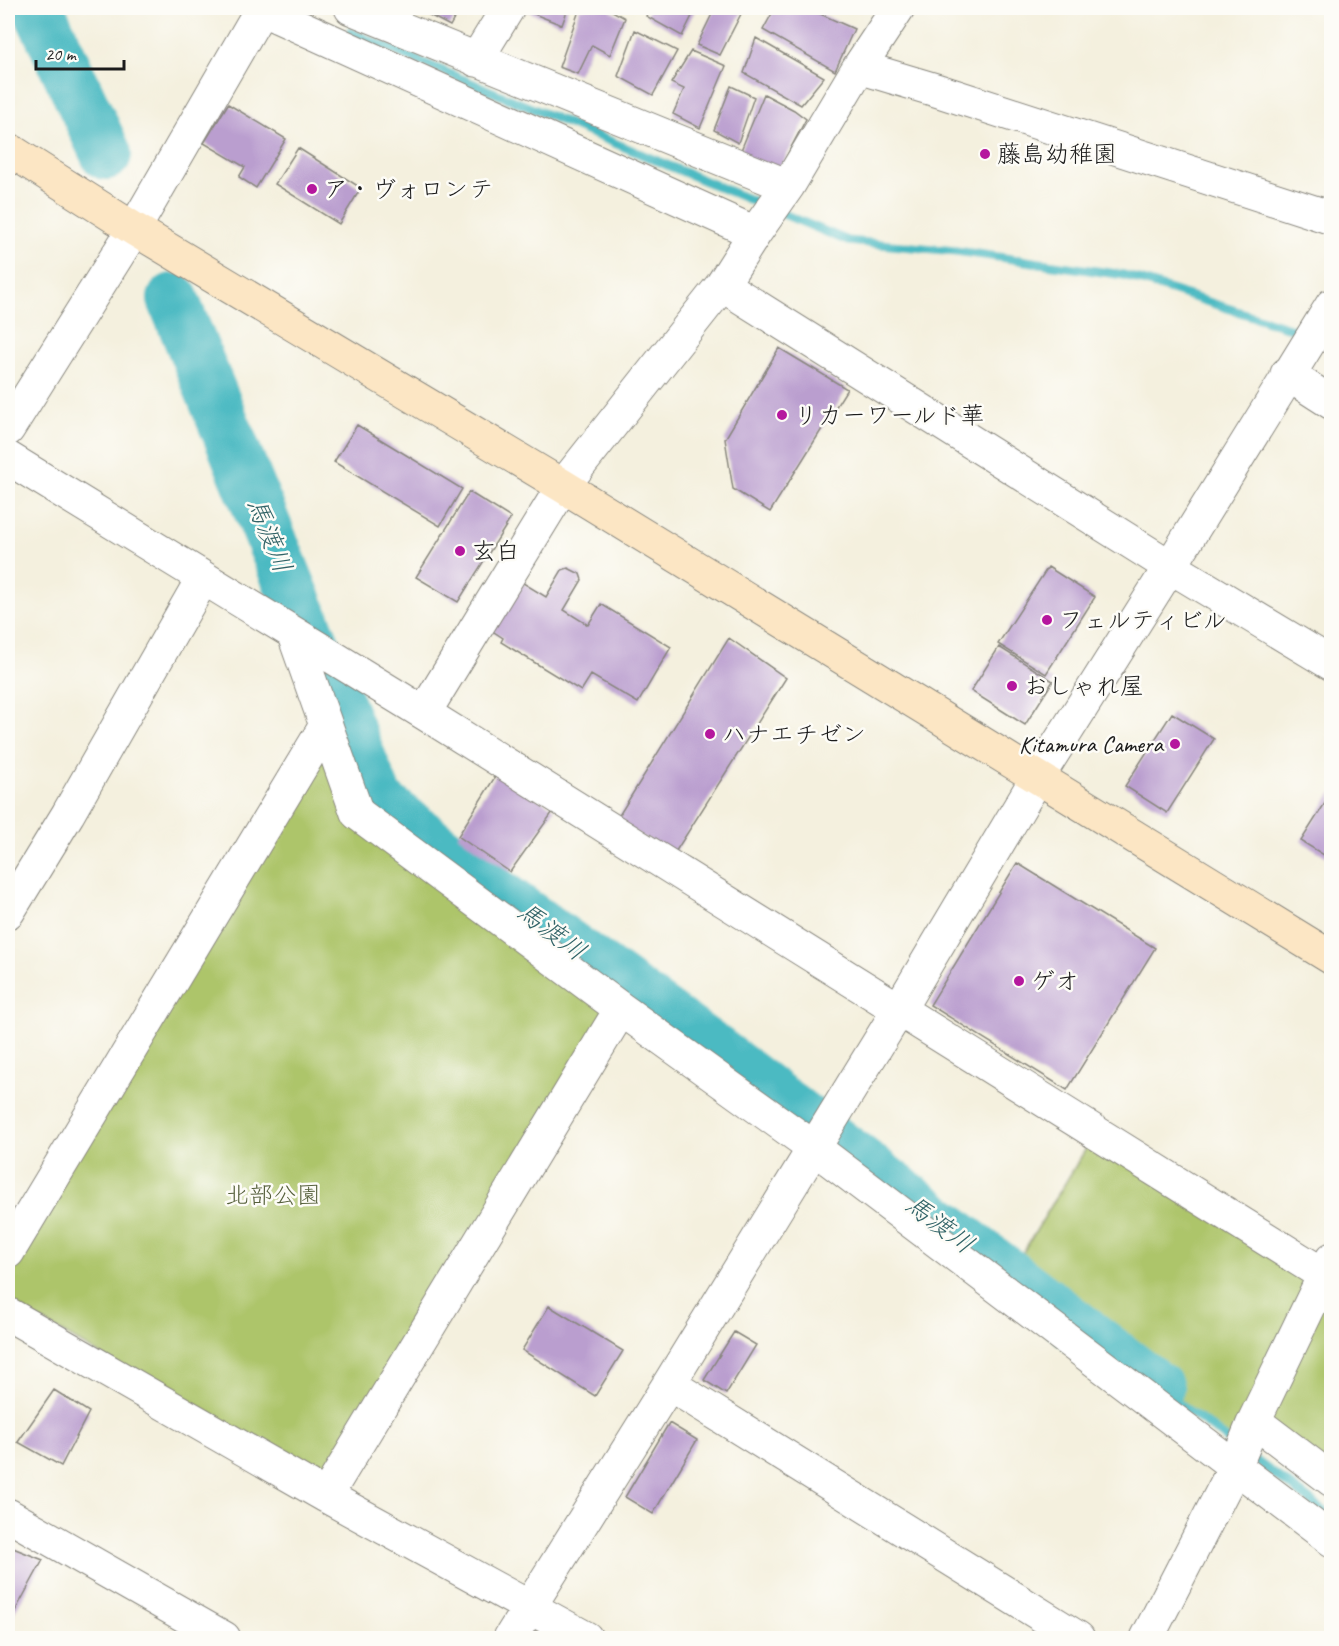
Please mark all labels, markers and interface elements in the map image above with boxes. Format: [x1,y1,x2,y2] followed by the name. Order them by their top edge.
[36,33,124,71] scale bar
[45,43,78,65] text: 20 m
[997,139,1117,169] place label: 藤島幼稚園
[978,147,992,161] marker: 藤島幼稚園
[324,174,493,204] place label: ア・ヴォロンテ
[305,182,319,196] marker: ア・ヴォロンテ
[794,400,985,430] place label: リカーワールド華
[775,408,789,422] marker: リカーワールド華
[240,493,299,578] water label: 馬渡川
[472,536,520,566] place label: 玄白
[453,544,467,558] marker: 玄白
[1059,605,1227,635] place label: フェルティビル
[1040,613,1054,627] marker: フェルティビル
[1024,671,1144,701] place label: おしゃれ屋
[1005,679,1019,693] marker: おしゃれ屋
[722,719,866,749] place label: ハナエチゼン
[703,727,717,741] marker: ハナエチゼン
[1019,729,1165,759] place label: Kitamura Camera
[1168,737,1182,751] marker: Kitamura Camera
[511,895,593,968] water label: 馬渡川
[1031,966,1079,996] place label: ゲオ
[1012,974,1026,988] marker: ゲオ
[225,1180,321,1210] park label: 北部公園
[899,1188,981,1261] water label: 馬渡川

